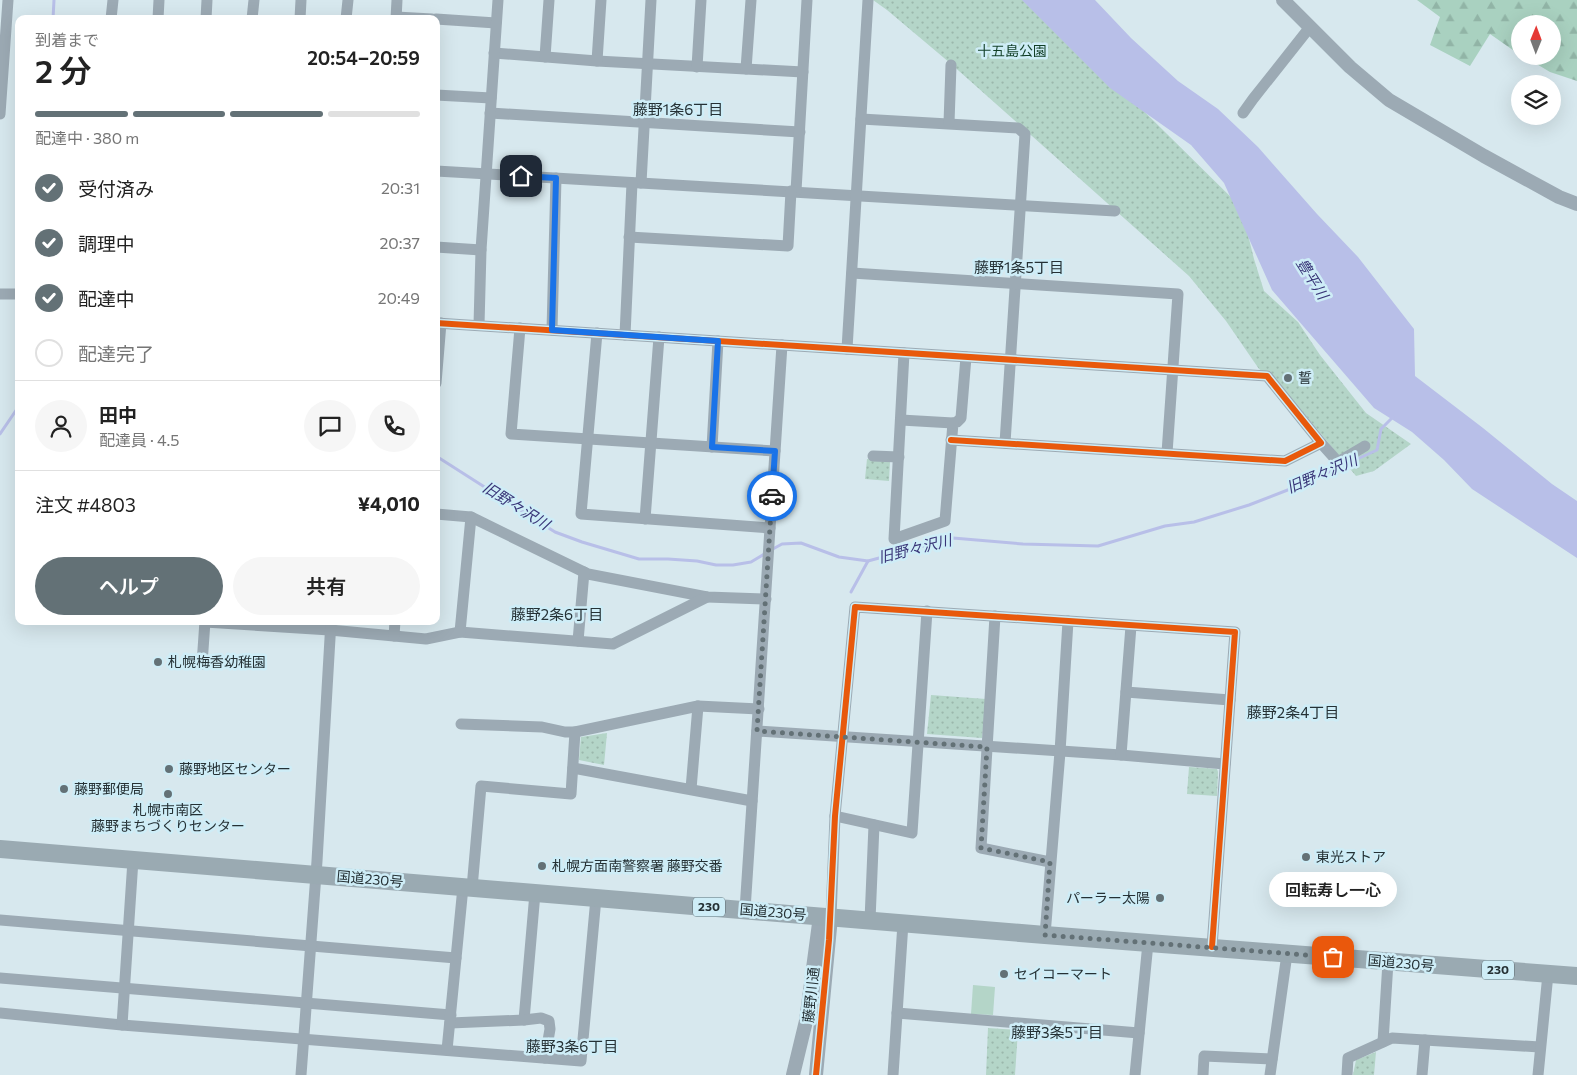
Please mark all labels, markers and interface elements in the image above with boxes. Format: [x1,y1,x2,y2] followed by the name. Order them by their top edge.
[1511,15,1561,65] north arrow
[1511,15,1561,125] map controls
[35,30,99,49] text: 到着まで
[977,42,1047,59] park label: 十五島公園
[307,46,420,69] text: 20:54–20:59
[35,50,91,90] text: 2 分
[1511,75,1561,125] button: layers
[633,100,723,118] district label: 藤野1条6丁目
[35,128,139,147] text: 配達中 · 380 m
[500,155,542,197] pin
[507,162,535,190] icon: home
[35,174,63,202] icon: check
[78,177,154,200] text: 受付済み
[381,178,420,197] text: 20:31
[35,229,63,257] icon: check
[78,232,135,255] text: 調理中
[379,233,420,252] text: 20:37
[1293,255,1333,304] water label: 豊平川
[974,258,1064,276] district label: 藤野1条5丁目
[35,284,63,312] icon: check
[78,287,135,310] text: 配達中
[378,288,420,307] text: 20:49
[78,342,154,365] text: 配達完了
[1298,369,1312,386] place label: 誓
[1282,372,1294,384] marker: 誓
[35,400,87,452] button: person
[304,400,356,452] button: chat
[368,400,420,452] button: phone
[99,403,137,426] text: 田中
[99,430,179,449] text: 配達員 · 4.5
[1284,449,1361,496] water label: 旧野々沢川
[747,471,797,521] courier
[480,478,555,534] water label: 旧野々沢川
[758,482,786,510] icon: car
[358,492,420,515] text: ¥4,010
[35,493,136,516] text: 注文 #4803
[876,530,955,566] water label: 旧野々沢川
[35,557,223,615] button: ヘルプ
[233,557,420,615] button: 共有
[511,605,603,623] district label: 藤野2条6丁目
[168,653,266,670] place label: 札幌梅香幼稚園
[152,656,164,668] marker: 札幌梅香幼稚園
[1247,703,1339,721] district label: 藤野2条4丁目
[179,760,291,777] place label: 藤野地区センター
[163,763,175,775] marker: 藤野地区センター
[74,780,144,797] place label: 藤野郵便局
[58,783,70,795] marker: 藤野郵便局
[162,788,174,800] marker: 札幌市南区 藤野まちづくりセンター
[91,801,245,834] place label: 札幌市南区 藤野まちづくりセンター
[1316,848,1386,865] place label: 東光ストア
[1300,851,1312,863] marker: 東光ストア
[552,857,723,874] place label: 札幌方面南警察署 藤野交番
[536,860,548,872] marker: 札幌方面南警察署 藤野交番
[336,867,404,890] street label: 国道230号
[1269,872,1397,907] callout: 回転寿し一心
[1285,880,1381,899] text: 回転寿し一心
[1066,889,1150,906] place label: パーラー太陽
[1154,892,1166,904] marker: パーラー太陽
[693,898,725,916] road number: 230
[739,900,807,923] street label: 国道230号
[1312,936,1354,978] pin
[1319,943,1347,971] icon: bag
[1367,951,1435,974] street label: 国道230号
[1482,960,1514,980] road number: 230
[1014,965,1112,982] place label: セイコーマート
[799,966,822,1024] street label: 藤野川通
[998,968,1010,980] marker: セイコーマート
[1011,1023,1103,1041] district label: 藤野3条5丁目
[526,1037,618,1055] district label: 藤野3条6丁目

